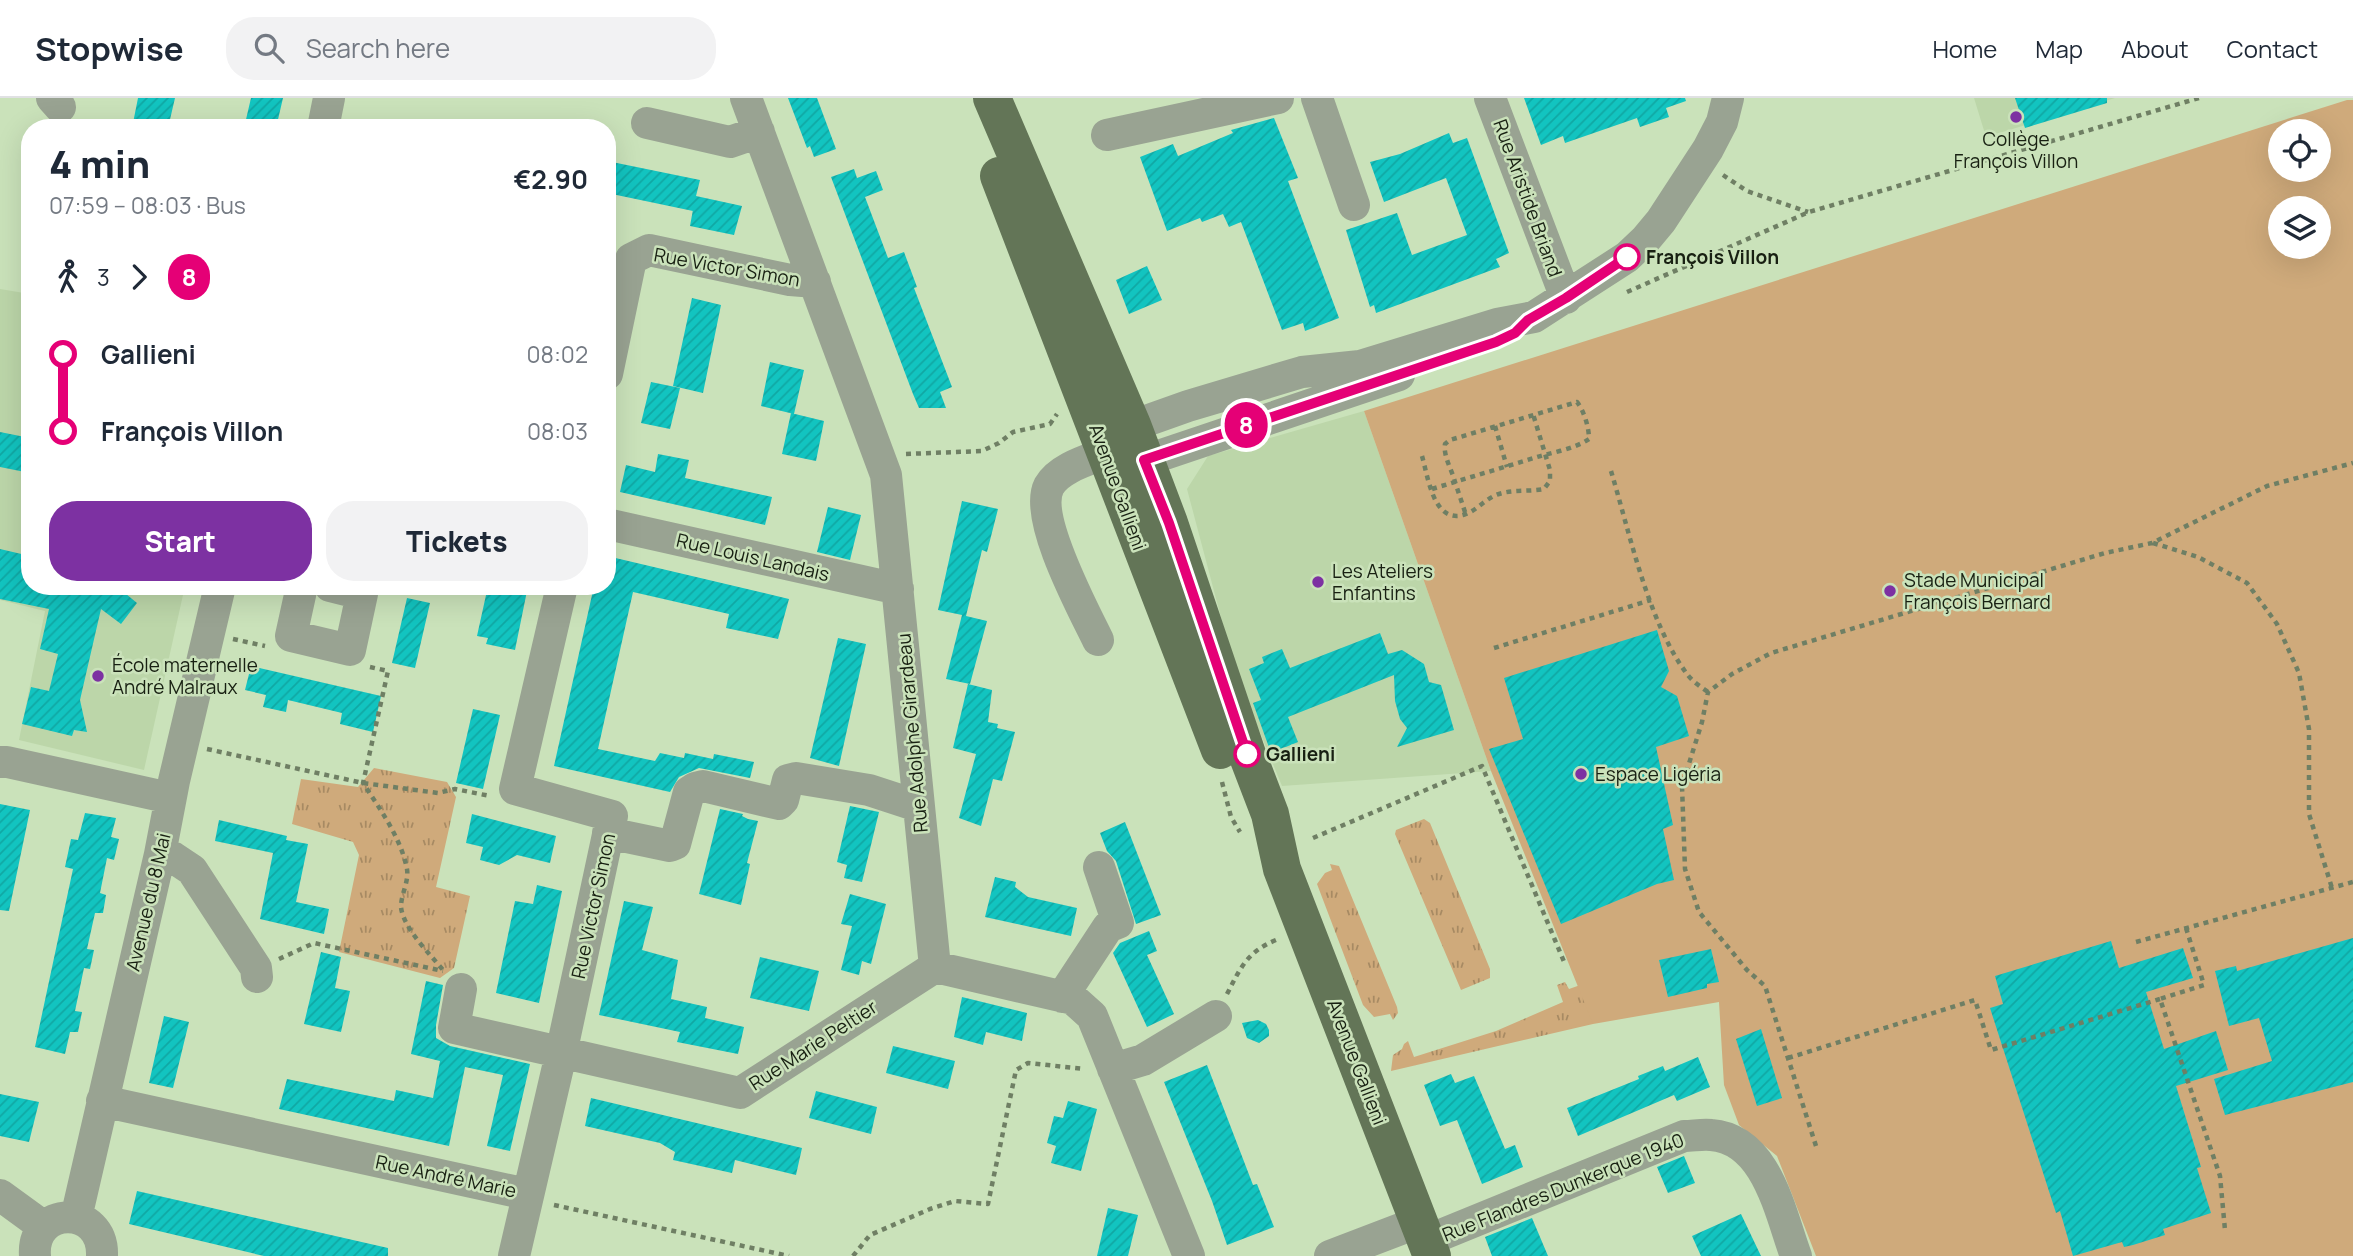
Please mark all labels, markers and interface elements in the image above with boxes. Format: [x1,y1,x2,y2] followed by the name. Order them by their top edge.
[226,17,716,80] search box
[35,26,184,71] text: Stopwise
[250,29,288,67] icon: search
[306,30,450,66] text: Search here
[1932,32,1997,65] text: Home
[2035,32,2083,65] text: Map
[2121,32,2189,65] text: About
[2227,32,2318,65] text: Contact
[2008,109,2024,125] marker: Collège François Villon
[1487,116,1569,280] street label: Rue Aristide Briand
[2268,119,2331,259] map controls
[2268,119,2331,182] button: locate
[1954,126,2078,174] place label: Collège François Villon
[49,137,150,189] text: 4 min
[514,161,588,197] text: €2.90
[49,189,246,221] text: 07:59 – 08:03 · Bus
[2268,196,2331,259] button: layers
[652,241,802,293] street label: Rue Victor Simon
[1614,244,1640,270] marker: François Villon
[1646,244,1779,270] place label: François Villon
[49,258,87,296] icon: walk
[120,258,158,296] icon: forward
[182,260,196,293] text: 8
[97,261,110,293] text: 3
[101,336,196,372] text: Gallieni
[527,338,588,370] text: 08:02
[1223,402,1269,448] line badge: 8
[1239,408,1253,441] text: 8
[101,413,283,449] text: François Villon
[527,415,588,447] text: 08:03
[1083,420,1153,554] street label: Avenue Gallieni
[49,501,312,581] button: Start
[326,501,588,581] button: Tickets
[674,527,832,587] street label: Rue Louis Landais
[1332,558,1433,606] place label: Les Ateliers Enfantins
[1904,567,2051,615] place label: Stade Municipal François Bernard
[1310,574,1326,590] marker: Les Ateliers Enfantins
[1882,583,1898,599] marker: Stade Municipal François Bernard
[890,632,934,834] street label: Rue Adolphe Girardeau
[112,652,258,700] place label: École maternelle André Malraux
[90,668,106,684] marker: École maternelle André Malraux
[1234,741,1260,767] marker: Gallieni
[1266,741,1335,767] place label: Gallieni
[1595,761,1721,787] place label: Espace Ligéria
[1573,766,1589,782] marker: Espace Ligéria
[119,830,177,974] street label: Avenue du 8 Mai
[565,831,621,981] street label: Rue Victor Simon
[744,994,882,1096] street label: Rue Marie Peltier
[1321,995,1393,1129] street label: Avenue Gallieni
[1438,1126,1688,1248] street label: Rue Flandres Dunkerque 1940
[373,1148,519,1204] street label: Rue André Marie

